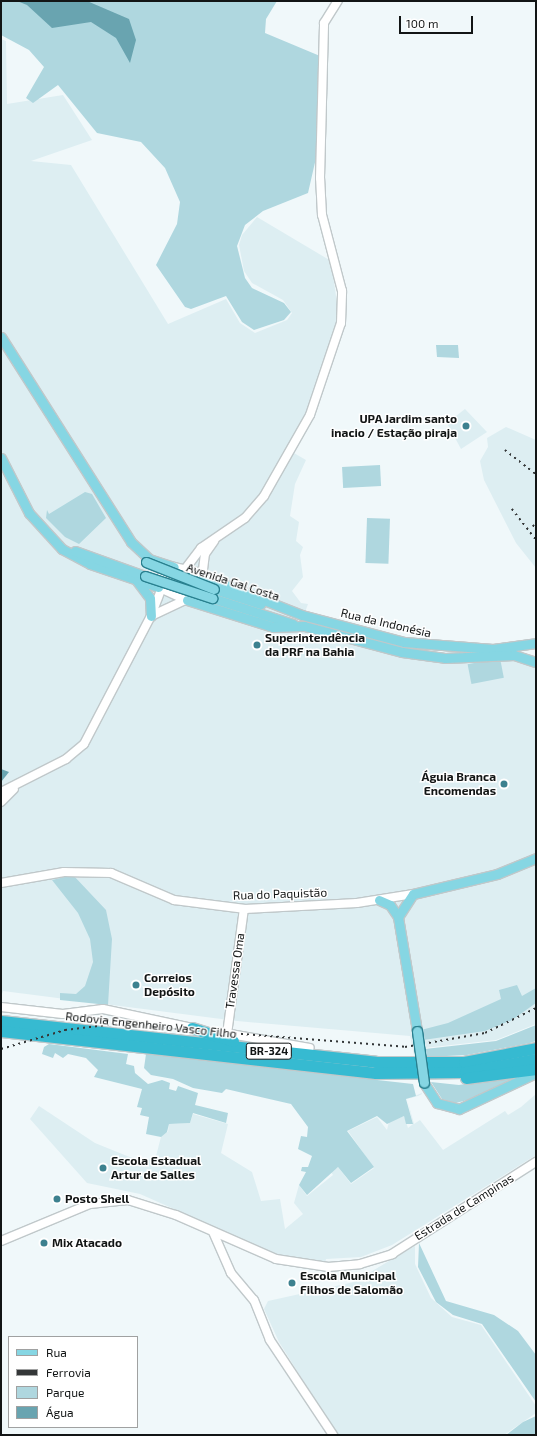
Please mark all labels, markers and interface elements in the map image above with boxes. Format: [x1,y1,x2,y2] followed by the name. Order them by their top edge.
[401,8,475,34] scale bar
[406,16,438,30] text: 100 m
[331,412,457,440] place label: UPA Jardim santo inacio / Estação piraja
[460,420,472,432] marker: UPA Jardim santo inacio / Estação piraja
[184,560,282,604] street label: Avenida Gal Costa
[339,606,433,640] street label: Rua da Indonésia
[265,631,365,659] place label: Superintendência da PRF na Bahia
[252,640,262,650] marker: Superintendência da PRF na Bahia
[422,770,496,798] place label: Águia Branca Encomendas
[499,779,509,789] marker: Águia Branca Encomendas
[233,885,327,903] street label: Rua do Paquistão
[223,932,247,1010] street label: Travessa Oma
[144,971,195,999] place label: Correios Depósito
[131,980,141,990] marker: Correios Depósito
[65,1009,237,1041] street label: Rodovia Engenheiro Vasco Filho
[245,1042,293,1060] road number: BR-324
[111,1154,201,1182] place label: Escola Estadual Artur de Salles
[98,1163,108,1173] marker: Escola Estadual Artur de Salles
[412,1171,516,1243] street label: Estrada de Campinas
[65,1192,129,1206] place label: Posto Shell
[52,1194,62,1204] marker: Posto Shell
[52,1236,122,1250] place label: Mix Atacado
[39,1238,49,1248] marker: Mix Atacado
[300,1269,403,1297] place label: Escola Municipal Filhos de Salomão
[287,1278,297,1288] marker: Escola Municipal Filhos de Salomão
[8,1336,138,1428] legend
[46,1345,67,1359] text: Rua
[46,1365,91,1379] text: Ferrovia
[46,1385,84,1399] text: Parque
[46,1405,74,1419] text: Água

